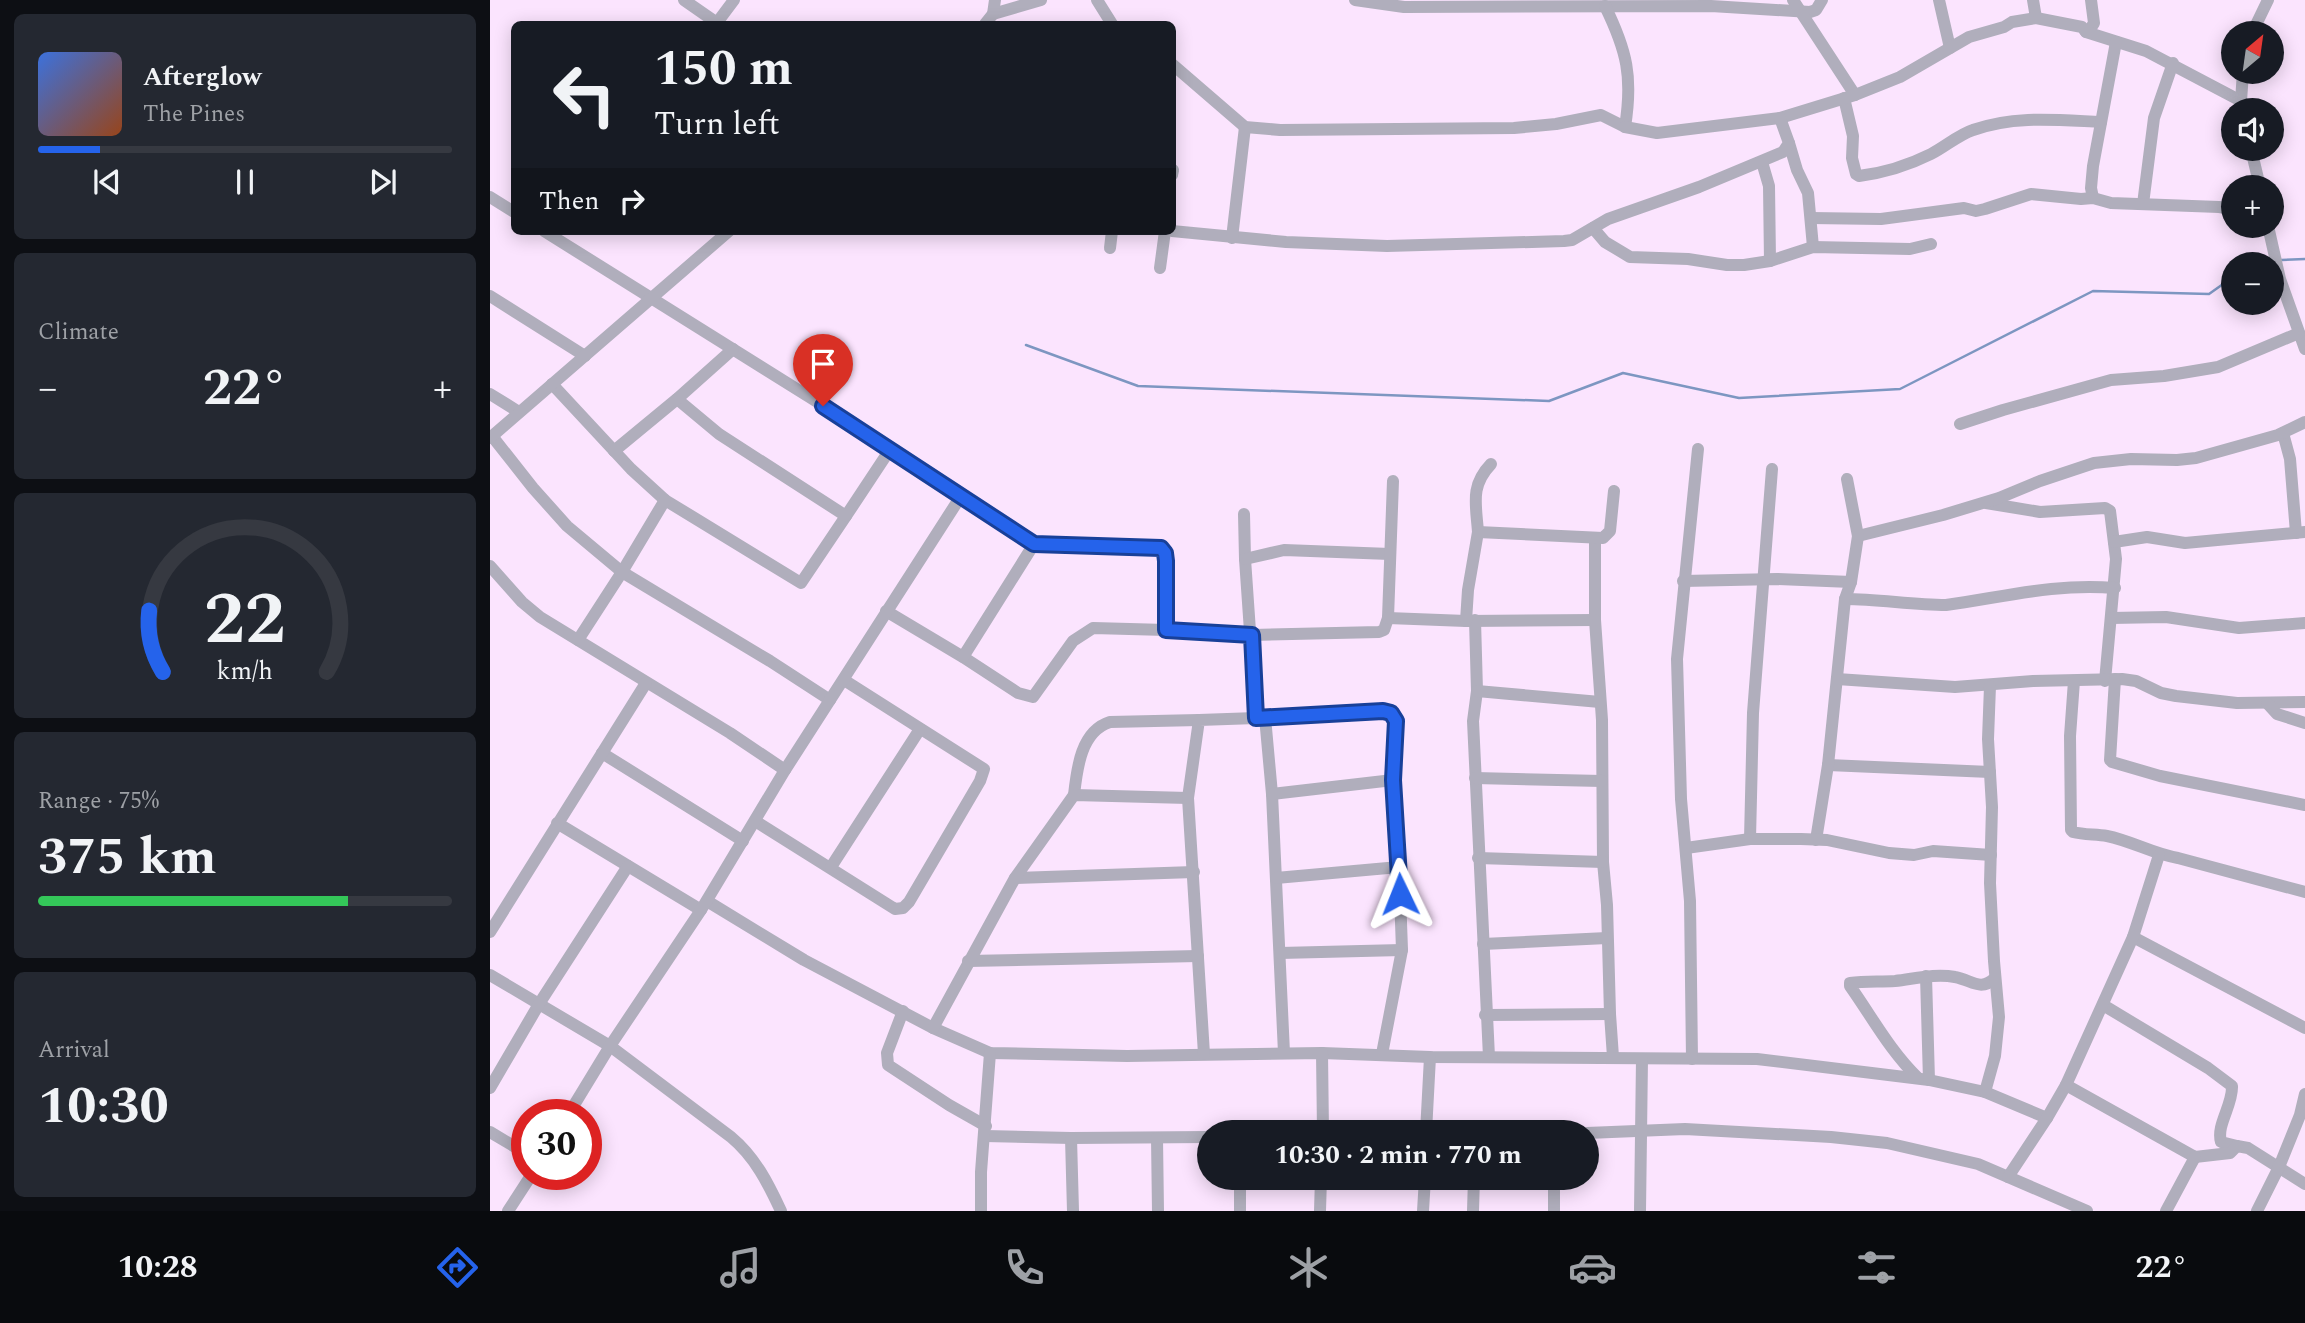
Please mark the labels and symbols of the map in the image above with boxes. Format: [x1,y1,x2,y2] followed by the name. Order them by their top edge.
[2221,21,2284,84] north arrow
[793,334,853,406] pin
[1363,857,1437,931] position arrow
[511,1099,602,1190] speed limit sign: 30

